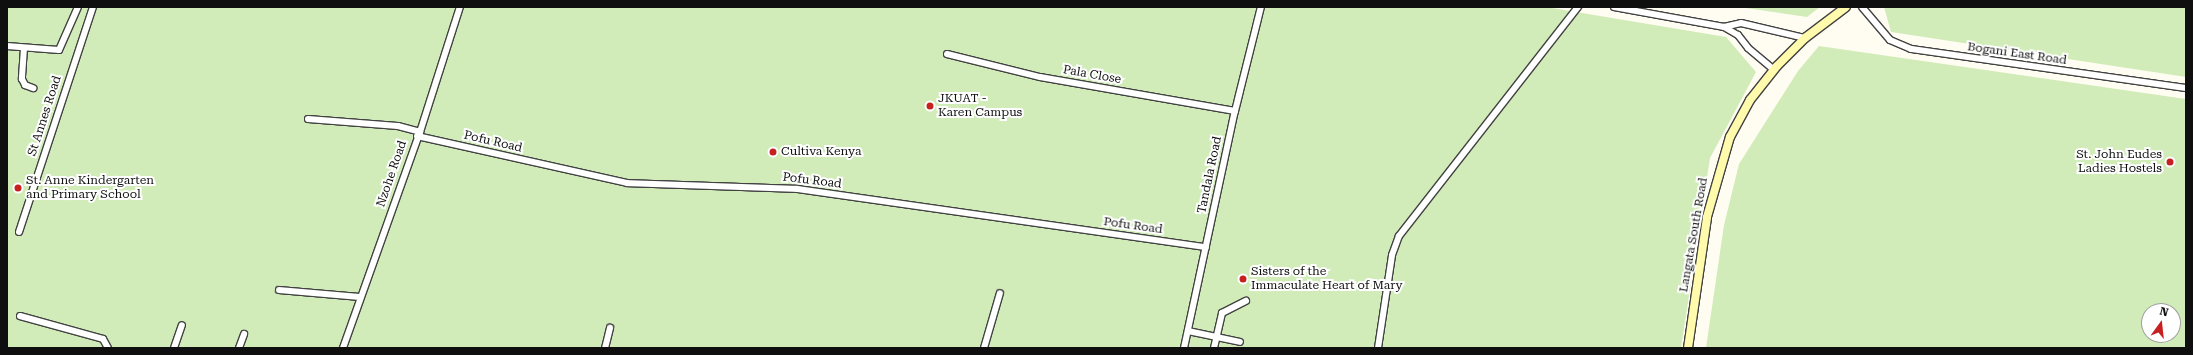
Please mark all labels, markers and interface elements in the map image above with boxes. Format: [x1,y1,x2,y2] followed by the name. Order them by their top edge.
[1966,40,2068,68] street label: Bogani East Road
[1062,63,1122,87] street label: Pala Close
[25,74,65,158] street label: St Annes Road
[938,92,1022,120] place label: JKUAT - Karen Campus
[925,101,935,111] marker: JKUAT - Karen Campus
[462,128,524,156] street label: Pofu Road
[1195,135,1225,215] street label: Tandala Road
[374,139,410,209] street label: Nzohe Road
[781,145,861,159] place label: Cultiva Kenya
[768,147,778,157] marker: Cultiva Kenya
[2076,148,2162,176] place label: St. John Eudes Ladies Hostels
[2165,157,2175,167] marker: St. John Eudes Ladies Hostels
[782,170,842,192] street label: Pofu Road
[26,174,154,202] place label: St. Anne Kindergarten and Primary School
[1677,177,1711,293] street label: Langata South Road
[13,183,23,193] marker: St. Anne Kindergarten and Primary School
[1103,215,1163,237] street label: Pofu Road
[1251,265,1403,293] place label: Sisters of the Immaculate Heart of Mary
[1238,274,1248,284] marker: Sisters of the Immaculate Heart of Mary
[2141,303,2181,343] north arrow
[2158,305,2170,319] text: N

